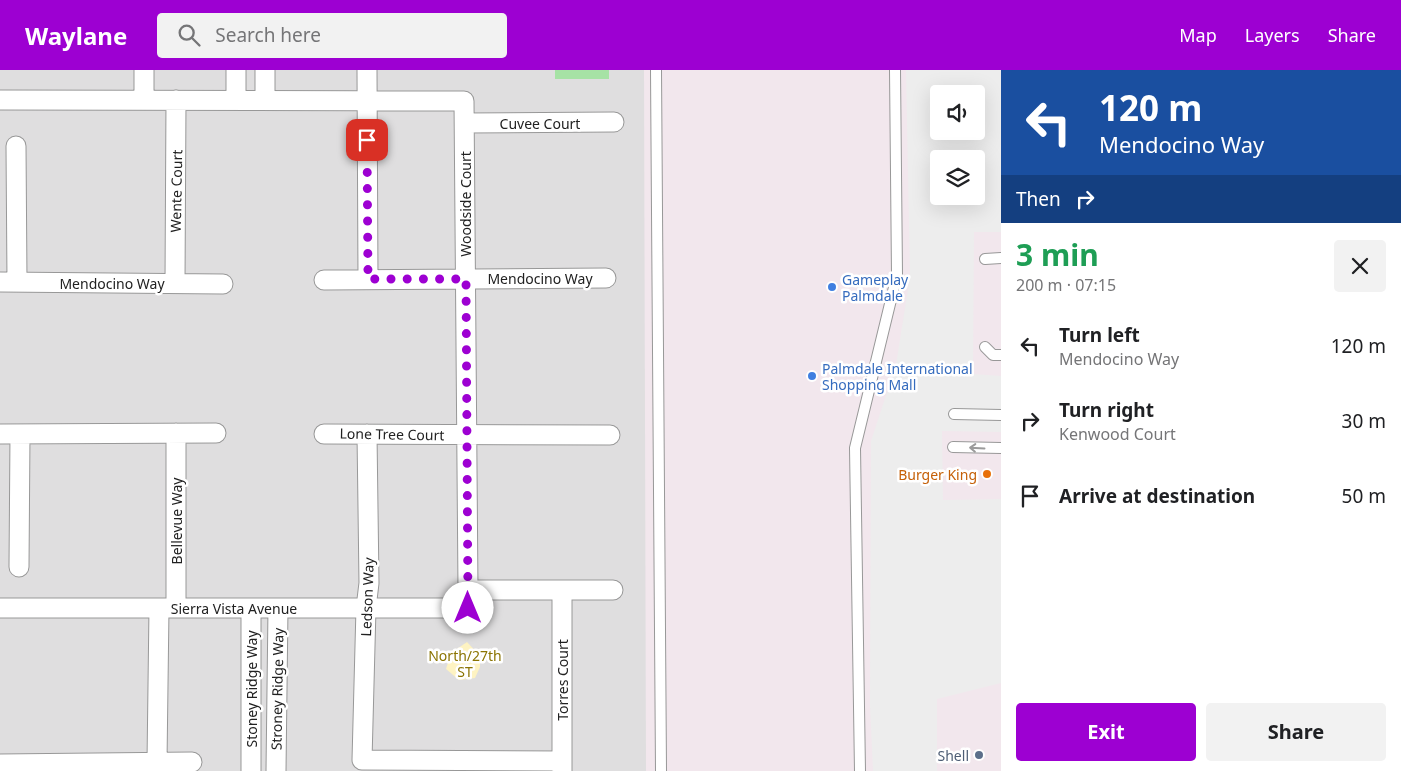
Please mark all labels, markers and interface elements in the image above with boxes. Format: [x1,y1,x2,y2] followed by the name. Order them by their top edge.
[157,13,507,58] search box
[25,19,127,52] text: Waylane
[175,21,203,49] icon: search
[215,22,321,48] text: Search here
[1179,23,1217,47] text: Map
[1245,23,1300,47] text: Layers
[1328,23,1376,47] text: Share
[1099,84,1202,131] text: 120 m
[930,85,985,205] map controls
[930,85,985,140] button: sound
[1016,90,1081,155] icon: left
[500,114,580,133] street label: Cuvee Court
[346,119,388,161] pin
[353,126,381,154] icon: arrive
[1099,129,1264,159] text: Mendocino Way
[166,149,186,233] street label: Wente Court
[930,150,985,205] button: layers
[456,151,475,257] street label: Woodside Court
[1071,185,1099,213] icon: right
[1016,186,1061,212] text: Then
[1016,234,1099,275] text: 3 min
[1334,240,1386,292] button: close
[487,269,593,288] street label: Mendocino Way
[842,270,909,305] place label: Gameplay Palmdale
[59,274,165,293] street label: Mendocino Way
[1016,274,1116,296] text: 200 m · 07:15
[826,281,838,293] marker: Gameplay Palmdale
[1059,322,1140,348] text: Turn left
[1016,332,1044,360] icon: left
[1331,333,1386,359] text: 120 m
[1059,348,1179,370] text: Mendocino Way
[822,359,973,394] place label: Palmdale International Shopping Mall
[806,370,818,382] marker: Palmdale International Shopping Mall
[1059,397,1154,423] text: Turn right
[1016,407,1044,435] icon: right
[1342,408,1386,434] text: 30 m
[1059,423,1176,445] text: Kenwood Court
[339,424,445,444] street label: Lone Tree Court
[969,443,986,453] one-way arrow
[898,465,977,484] place label: Burger King
[981,468,993,480] marker: Burger King
[167,477,186,564] street label: Bellevue Way
[1016,482,1044,510] icon: arrive
[1059,483,1255,509] text: Arrive at destination
[1342,483,1386,509] text: 50 m
[356,556,378,637] street label: Ledson Way
[441,581,493,633] position arrow
[171,599,297,618] street label: Sierra Vista Avenue
[266,627,288,750] street label: Stroney Ridge Way
[242,630,261,748] street label: Stoney Ridge Way
[553,639,572,721] street label: Torres Court
[428,646,502,681] park label: North/27th ST
[1016,703,1196,761] button: Exit
[1206,703,1386,761] button: Share
[938,746,969,765] place label: Shell
[973,749,985,761] marker: Shell

